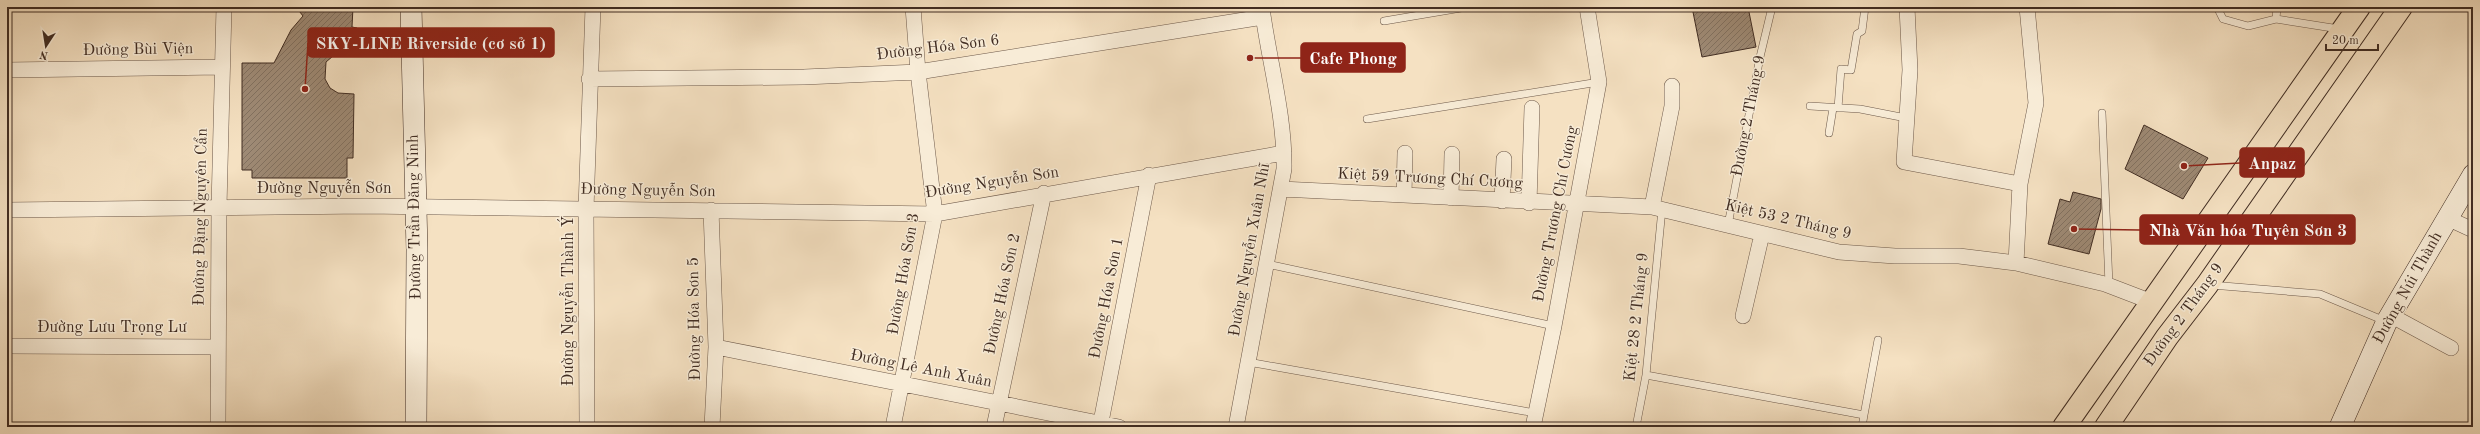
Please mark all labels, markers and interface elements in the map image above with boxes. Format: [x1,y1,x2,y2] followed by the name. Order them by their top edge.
[26,26,66,66] north arrow
[2326,26,2378,52] scale bar
[308,28,554,57] callout: SKY-LINE Riverside (cơ sở 1)
[876,33,1000,63] street label: Đường Hóa Sơn 6
[2332,35,2359,47] text: 20 m
[316,36,546,53] text: SKY-LINE Riverside (cơ sở 1)
[82,41,194,59] street label: Đường Bùi Viện
[1301,43,1405,72] callout: Cafe Phong
[38,48,49,61] text: N
[1309,51,1397,68] text: Cafe Phong
[1729,54,1769,178] street label: Đường 2 Tháng 9
[1531,124,1581,304] street label: Đường Trương Chí Cương
[189,128,211,306] street label: Đường Đặng Nguyên Cẩn
[403,134,424,300] street label: Đường Trần Đăng Ninh
[2240,148,2304,177] callout: Anpaz
[2248,156,2296,173] text: Anpaz
[1224,161,1273,338] street label: Đường Nguyễn Xuân Nhĩ
[923,162,1060,201] street label: Đường Nguyễn Sơn
[1337,166,1524,192] street label: Kiệt 59 Trương Chí Cương
[256,178,392,197] street label: Đường Nguyễn Sơn
[580,179,716,200] street label: Đường Nguyễn Sơn
[1723,198,1853,242] street label: Kiệt 53 2 Tháng 9
[885,212,923,336] street label: Đường Hóa Sơn 3
[2140,215,2355,244] callout: Nhà Văn hóa Tuyên Sơn 3
[557,216,577,386] street label: Đường Nguyễn Thành Ý
[2149,223,2347,240] text: Nhà Văn hóa Tuyên Sơn 3
[2371,229,2446,347] street label: Đường Núi Thành
[982,232,1024,356] street label: Đường Hóa Sơn 2
[1087,236,1127,360] street label: Đường Hóa Sơn 1
[1622,252,1652,382] street label: Kiệt 28 2 Tháng 9
[686,257,704,381] street label: Đường Hóa Sơn 5
[2141,260,2227,370] street label: Đường 2 Tháng 9
[37,320,187,336] street label: Đường Lưu Trọng Lư
[849,347,994,391] street label: Đường Lê Anh Xuân

